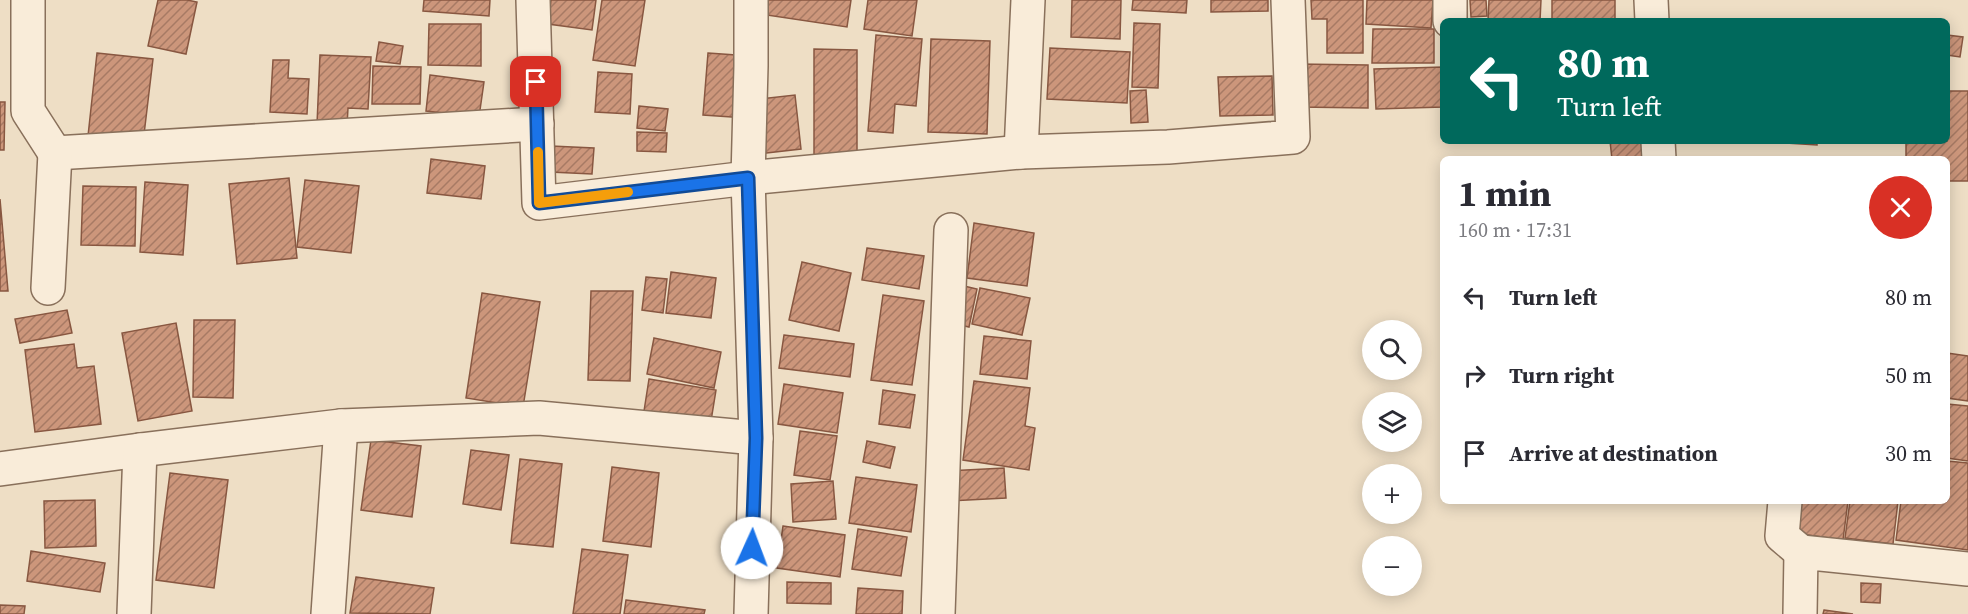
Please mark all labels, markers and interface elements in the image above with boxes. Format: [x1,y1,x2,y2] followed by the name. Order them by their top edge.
[1557,33,1650,91] text: 80 m
[1458,42,1536,120] icon: left
[510,56,561,107] pin
[519,65,552,98] icon: arrive
[1557,88,1661,125] text: Turn left
[1458,169,1551,218] text: 1 min
[1869,176,1932,239] button: close
[1458,216,1572,244] text: 160 m · 17:31
[1458,281,1491,314] icon: left
[1509,282,1597,312] text: Turn left
[1885,282,1932,312] text: 80 m
[1362,320,1422,596] map controls
[1362,320,1422,380] button: search
[1458,359,1491,392] icon: right
[1509,360,1614,390] text: Turn right
[1885,360,1932,390] text: 50 m
[1362,392,1422,452] button: layers
[1458,437,1491,470] icon: arrive
[1509,438,1718,468] text: Arrive at destination
[1885,438,1932,468] text: 30 m
[1362,464,1422,524] button: +
[720,516,784,580] position arrow
[1362,536,1422,596] button: −

